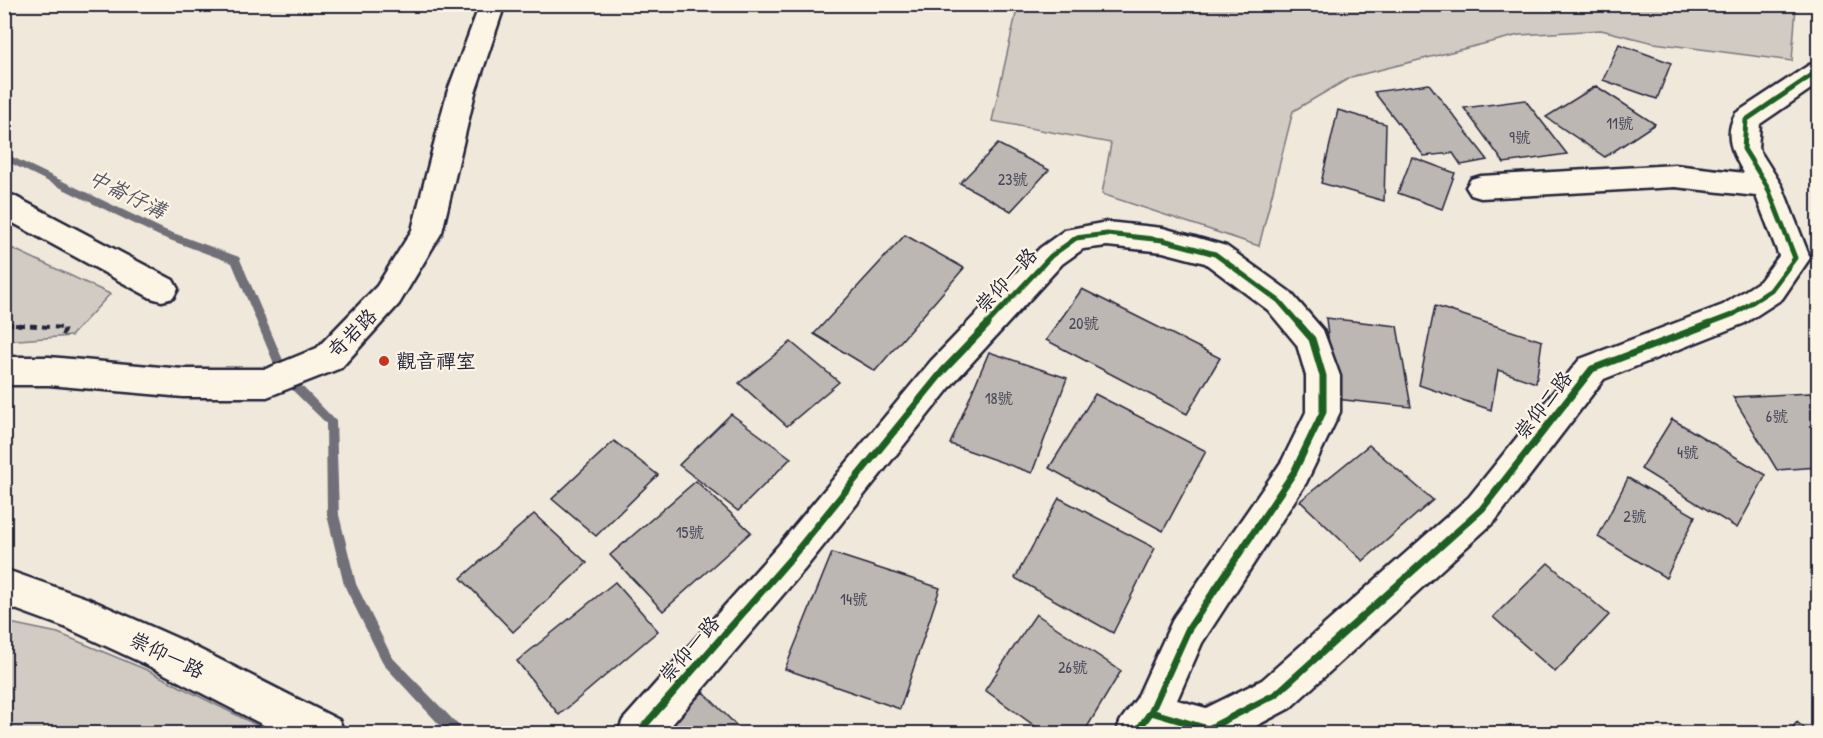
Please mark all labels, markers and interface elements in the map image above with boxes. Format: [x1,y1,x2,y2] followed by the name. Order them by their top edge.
[1606,112,1634,134] house number: 11號
[1509,126,1531,148] house number: 9號
[83,162,173,226] water label: 中崙仔溝
[998,168,1028,190] house number: 23號
[968,240,1043,318] street label: 崇仰一路
[321,301,383,363] street label: 奇岩路
[1069,312,1099,334] house number: 20號
[396,347,476,374] place label: 觀音禪室
[377,354,391,368] marker: 觀音禪室
[1507,364,1578,445] street label: 崇仰二路
[985,387,1013,409] house number: 18號
[1766,405,1788,427] house number: 6號
[1677,441,1699,463] house number: 4號
[1623,505,1647,527] house number: 2號
[676,521,704,543] house number: 15號
[840,588,868,610] house number: 14號
[652,609,726,688] street label: 崇仰一路
[125,625,210,685] street label: 崇仰一路
[1058,656,1088,678] house number: 26號

